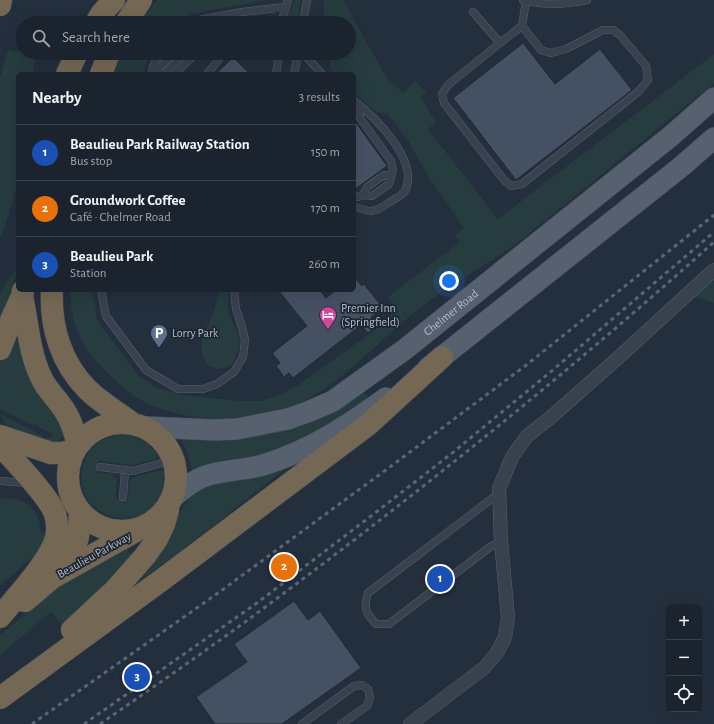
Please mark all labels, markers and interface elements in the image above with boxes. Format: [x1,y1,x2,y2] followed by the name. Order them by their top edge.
[16,16,356,60] search box
[30,27,52,49] icon: search
[62,30,130,45] text: Search here
[32,89,82,106] text: Nearby
[299,91,340,104] text: 3 results
[70,137,250,152] text: Beaulieu Park Railway Station
[43,146,47,159] text: 1
[311,146,340,159] text: 150 m
[70,155,112,168] text: Bus stop
[70,193,186,208] text: Groundwork Coffee
[42,202,48,215] text: 2
[311,202,340,215] text: 170 m
[70,211,171,224] text: Café · Chelmer Road
[70,249,153,264] text: Beaulieu Park
[42,258,48,271] text: 3
[309,258,340,271] text: 260 m
[70,267,107,280] text: Station
[439,271,459,291] your location
[421,287,480,338] street label: Chelmer Road
[341,302,400,328] place label: Premier Inn (Springfield)
[318,305,338,330] hotel icon: Premier Inn (Springfield)
[149,323,169,348] parking icon: Lorry Park
[172,327,219,340] place label: Lorry Park
[55,530,133,581] street label: Beaulieu Parkway
[271,552,297,582] pin: 2
[427,564,453,594] pin: 1
[666,604,702,712] map controls
[666,604,702,640] button: +
[666,640,702,676] button: −
[124,662,150,692] pin: 3
[666,676,702,712] button: locate

